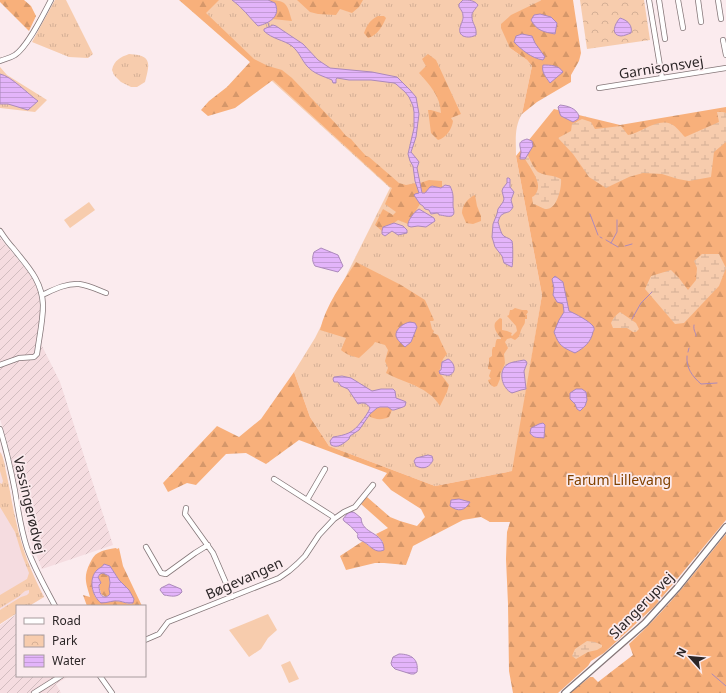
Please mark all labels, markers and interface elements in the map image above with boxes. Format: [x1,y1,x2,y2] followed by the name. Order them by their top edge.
[617,51,705,83] street label: Garnisonsvej
[10,454,50,556] street label: Vassingerødvej
[567,470,671,489] park label: Farum Lillevang
[202,553,286,603] street label: Bøgevangen
[604,568,678,642] street label: Slangerupvej
[16,605,146,677] legend
[52,612,81,629] text: Road
[52,632,78,649] text: Park
[670,637,710,677] north arrow
[672,645,689,660] text: N
[52,652,86,669] text: Water

